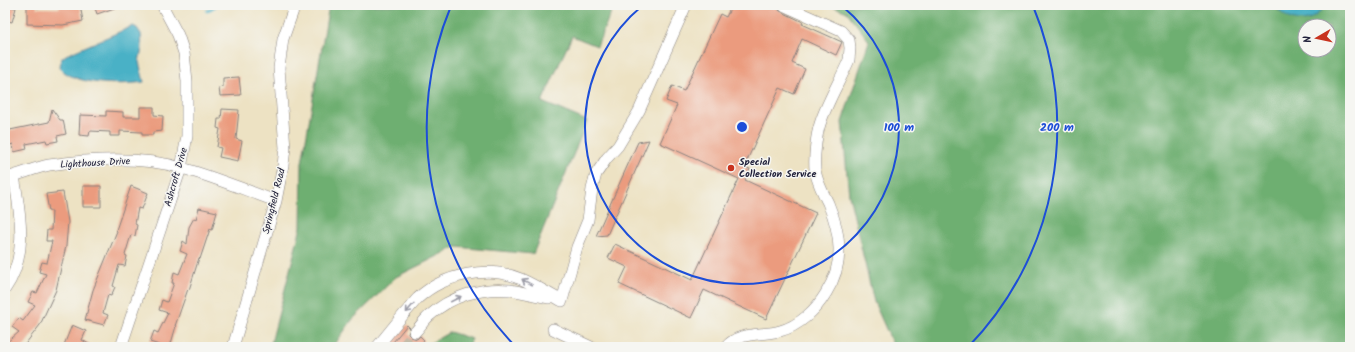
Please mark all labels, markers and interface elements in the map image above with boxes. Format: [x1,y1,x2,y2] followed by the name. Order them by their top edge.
[1297,18,1337,58] north arrow
[1299,35,1318,44] text: N
[884,118,914,137] text: 100 m
[1040,118,1074,137] text: 200 m
[735,120,749,134] centre of rings
[160,145,192,208] street label: Ashcroft Drive
[60,153,131,173] street label: Lighthouse Drive
[739,154,817,182] place label: Special Collection Service
[726,163,736,173] marker: Special Collection Service
[258,166,290,236] street label: Springfield Road
[522,278,534,286] one-way arrow
[449,295,461,302] one-way arrow
[405,302,414,313] one-way arrow

